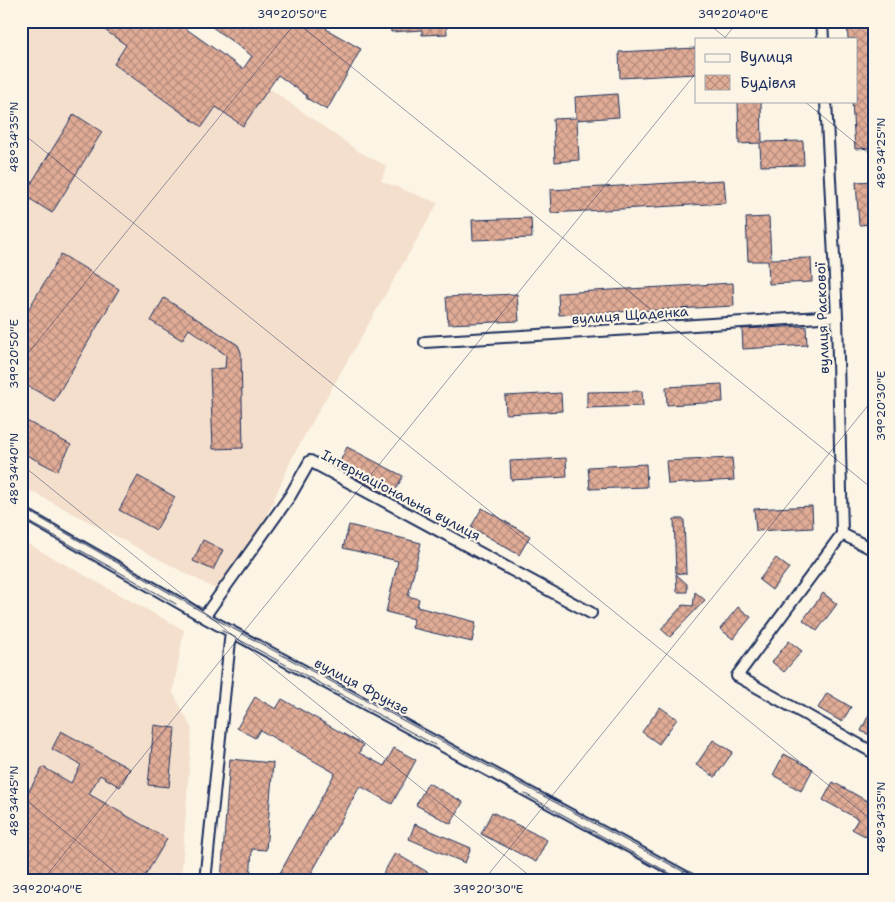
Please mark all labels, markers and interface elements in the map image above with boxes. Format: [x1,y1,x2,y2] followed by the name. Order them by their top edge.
[257,6,327,22] text: 39°20'50"E
[698,6,768,22] text: 39°20'40"E
[695,38,858,102] legend
[740,47,793,67] text: Вулиця
[740,73,796,93] text: Будівля
[6,102,22,172] text: 48°34'35"N
[873,118,889,188] text: 48°34'25"N
[811,261,833,374] street label: вулиця Раскової
[571,302,689,328] street label: вулиця Щаденка
[6,319,22,389] text: 39°20'50"E
[873,371,889,441] text: 39°20'30"E
[6,433,22,505] text: 48°34'40"N
[318,445,484,545] street label: Інтернаціональна вулиця
[311,653,413,719] street label: вулиця Фрунзе
[6,766,22,836] text: 48°34'45"N
[873,782,889,852] text: 48°34'35"N
[12,881,82,897] text: 39°20'40"E
[453,881,523,897] text: 39°20'30"E

